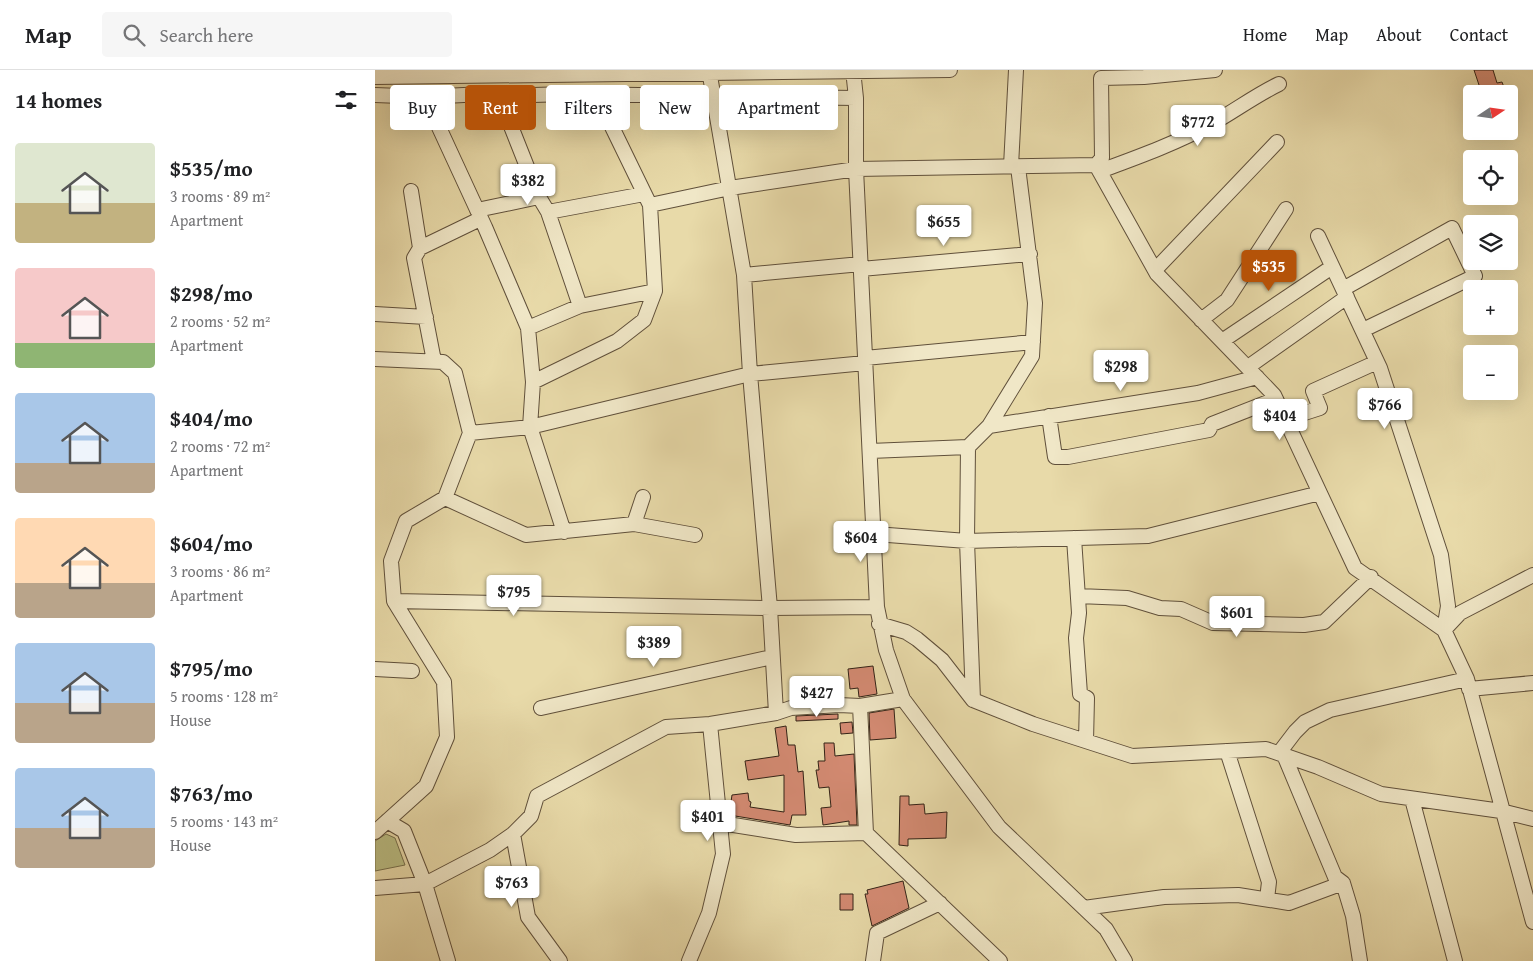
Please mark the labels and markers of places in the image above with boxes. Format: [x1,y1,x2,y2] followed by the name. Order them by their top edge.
[1168,104,1228,147] pin: $772
[498,164,558,206] pin: $382
[914,204,974,247] pin: $655
[1239,250,1299,292] pin: $535
[1091,350,1151,392] pin: $298
[1355,388,1415,430] pin: $766
[1250,398,1310,441] pin: $404
[831,520,891,563] pin: $604
[484,574,544,617] pin: $795
[1207,596,1267,638] pin: $601
[624,626,684,668] pin: $389
[787,676,847,718] pin: $427
[678,800,738,842] pin: $401
[482,866,542,908] pin: $763

